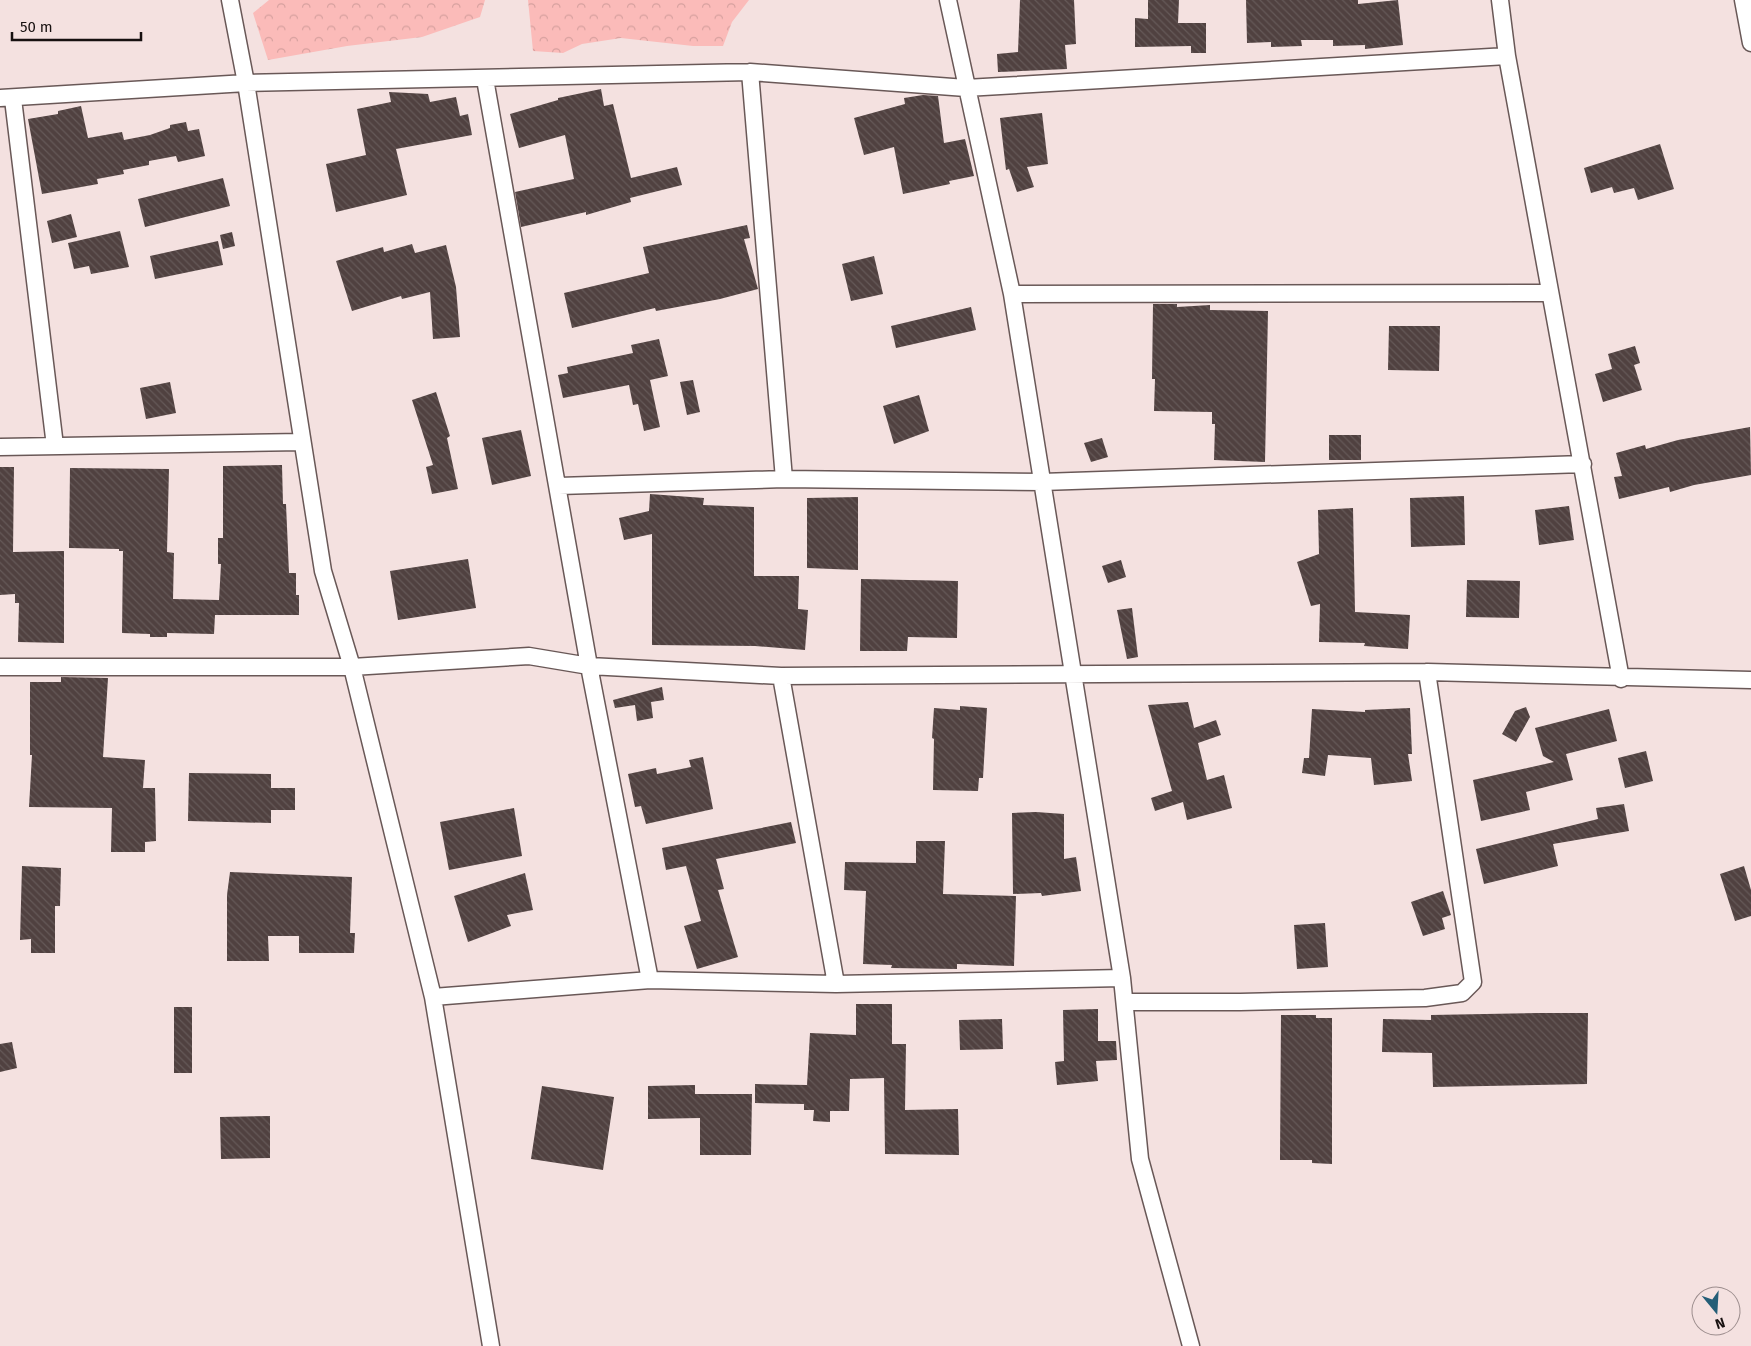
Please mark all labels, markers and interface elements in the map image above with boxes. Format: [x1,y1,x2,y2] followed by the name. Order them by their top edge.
[12,10,141,42] scale bar
[20,18,53,36] text: 50 m
[1691,1286,1741,1336] north arrow
[1713,1313,1727,1332] text: N

